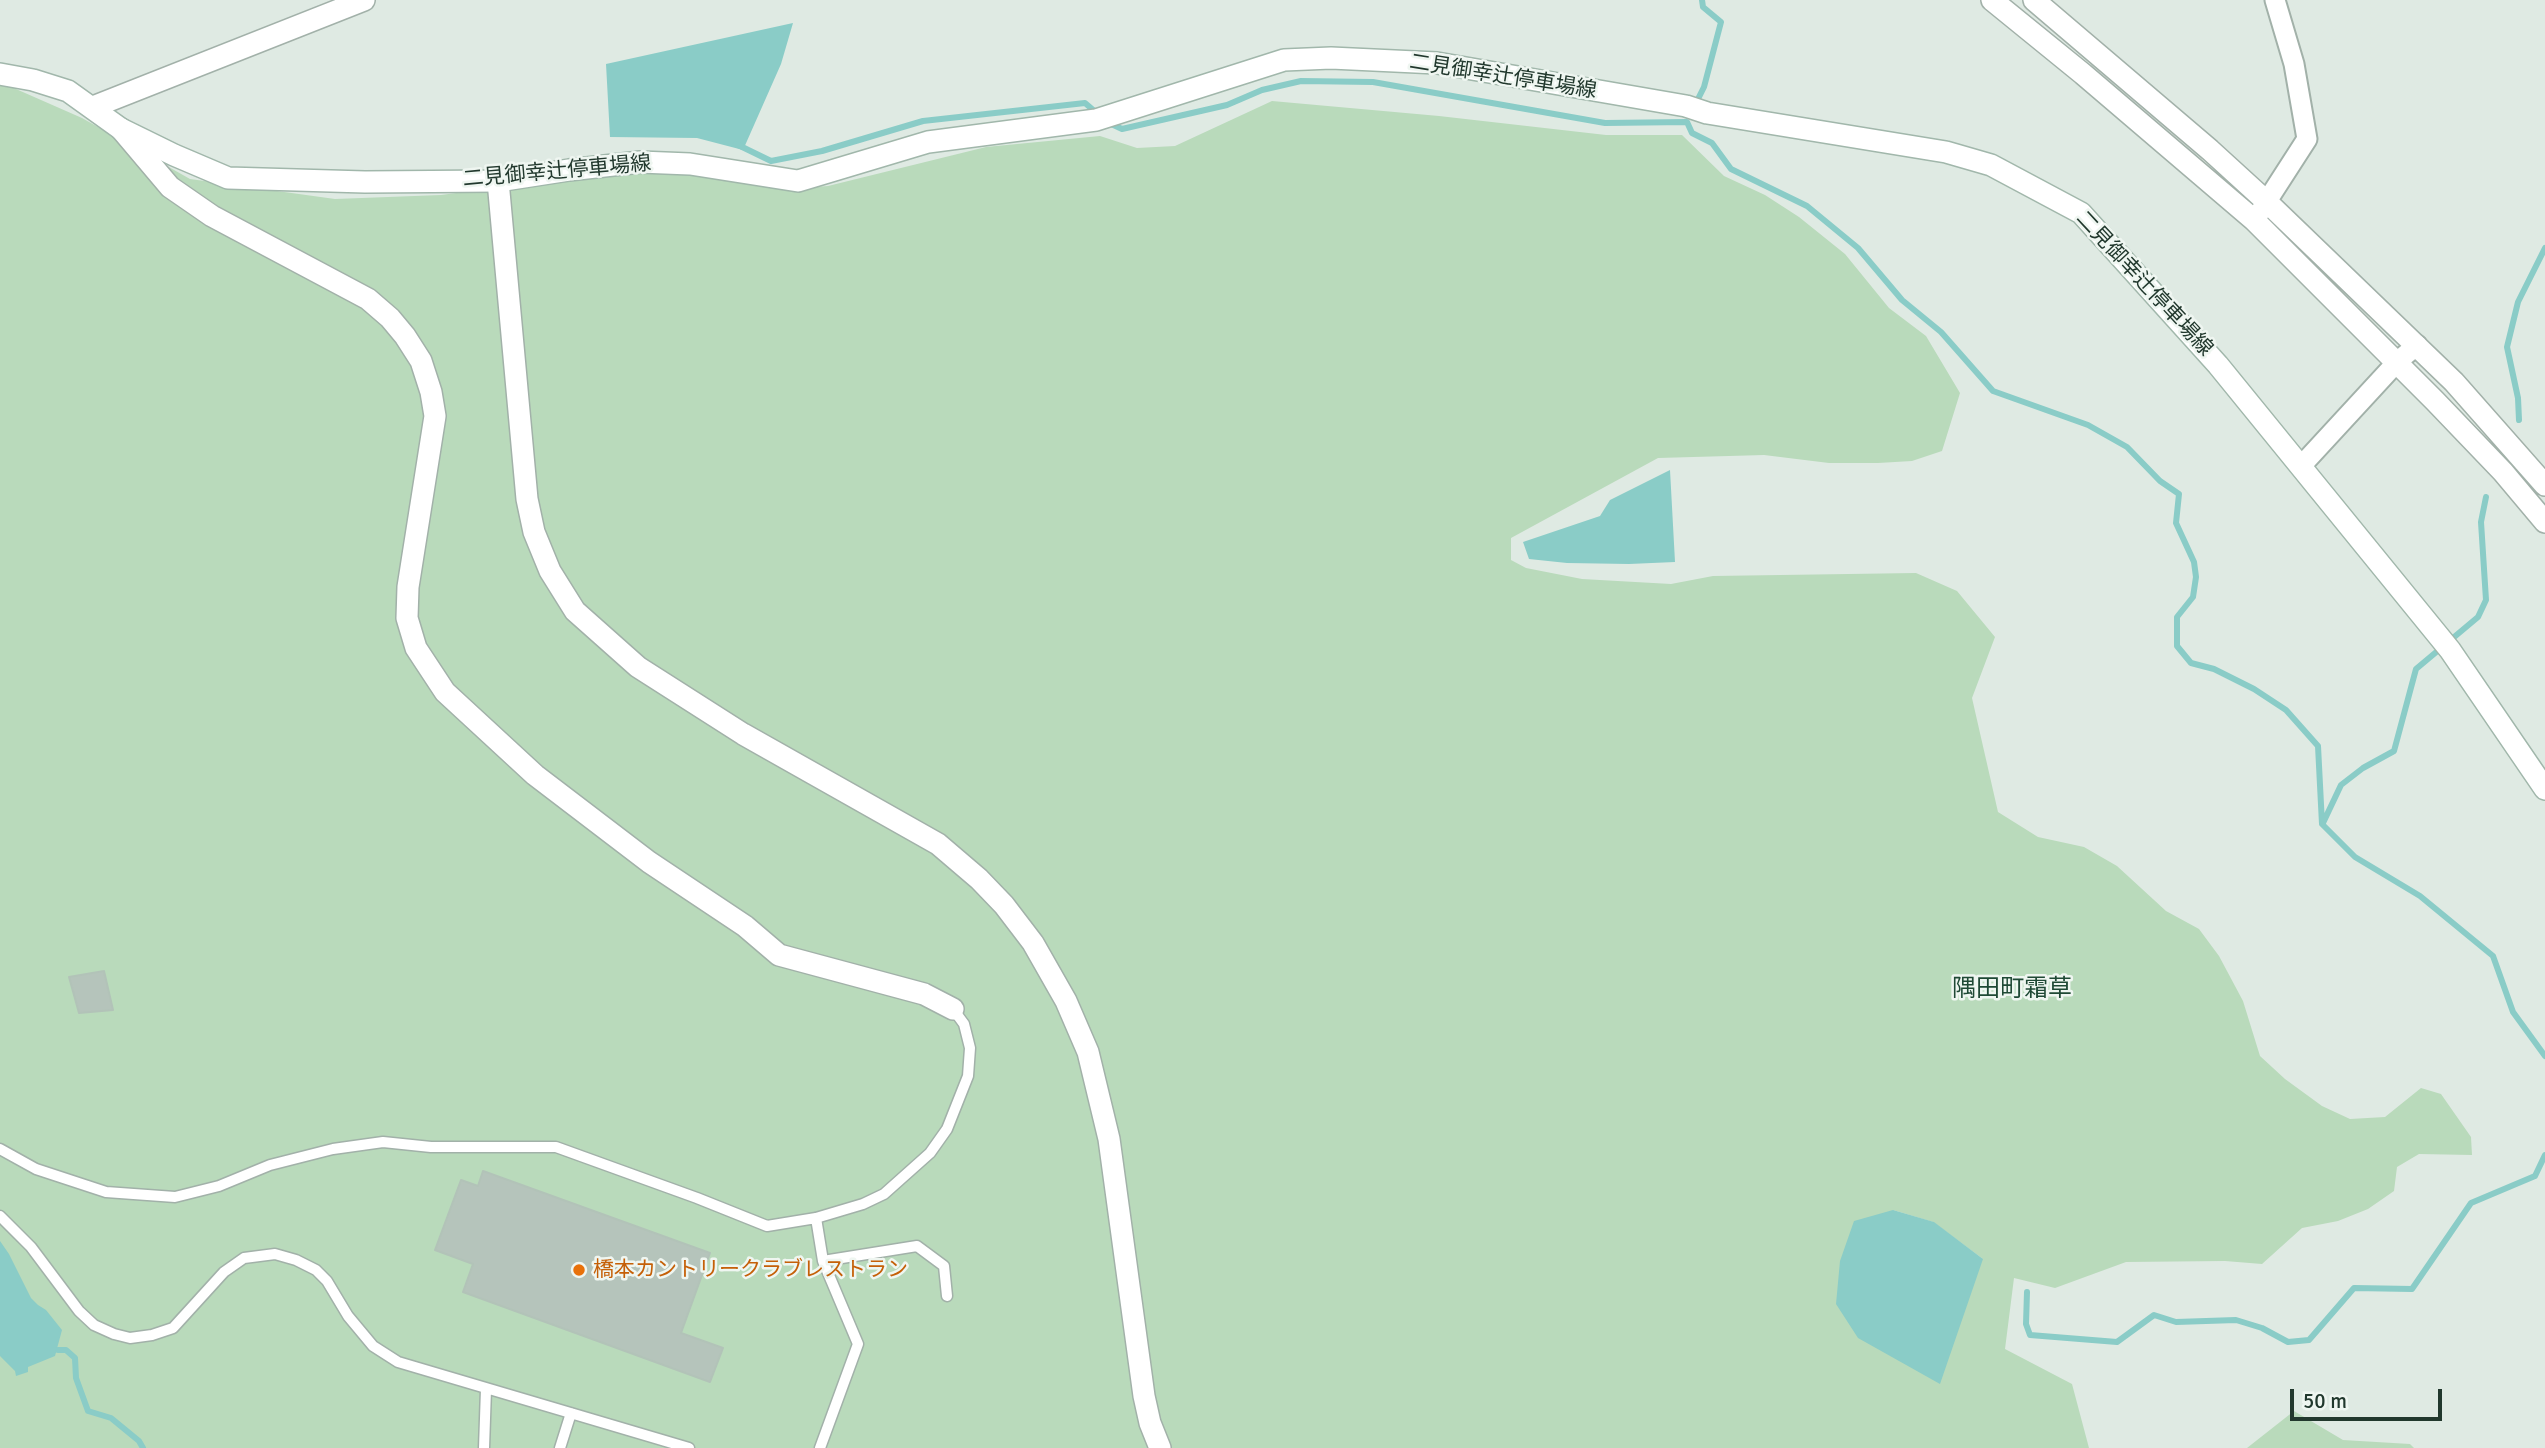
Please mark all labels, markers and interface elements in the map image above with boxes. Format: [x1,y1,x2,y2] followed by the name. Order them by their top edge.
[1408,50,1598,104] street label: 二見御幸辻停車場線
[462,151,652,193] street label: 二見御幸辻停車場線
[2070,206,2218,362] street label: 二見御幸辻停車場線
[1952,976,2072,1004] district label: 隅田町霜草
[593,1257,908,1283] place label: 橋本カントリークラブレストラン
[571,1262,587,1278] marker: 橋本カントリークラブレストラン
[2293,1374,2445,1418] scale bar
[2303,1388,2347,1414] text: 50 m

